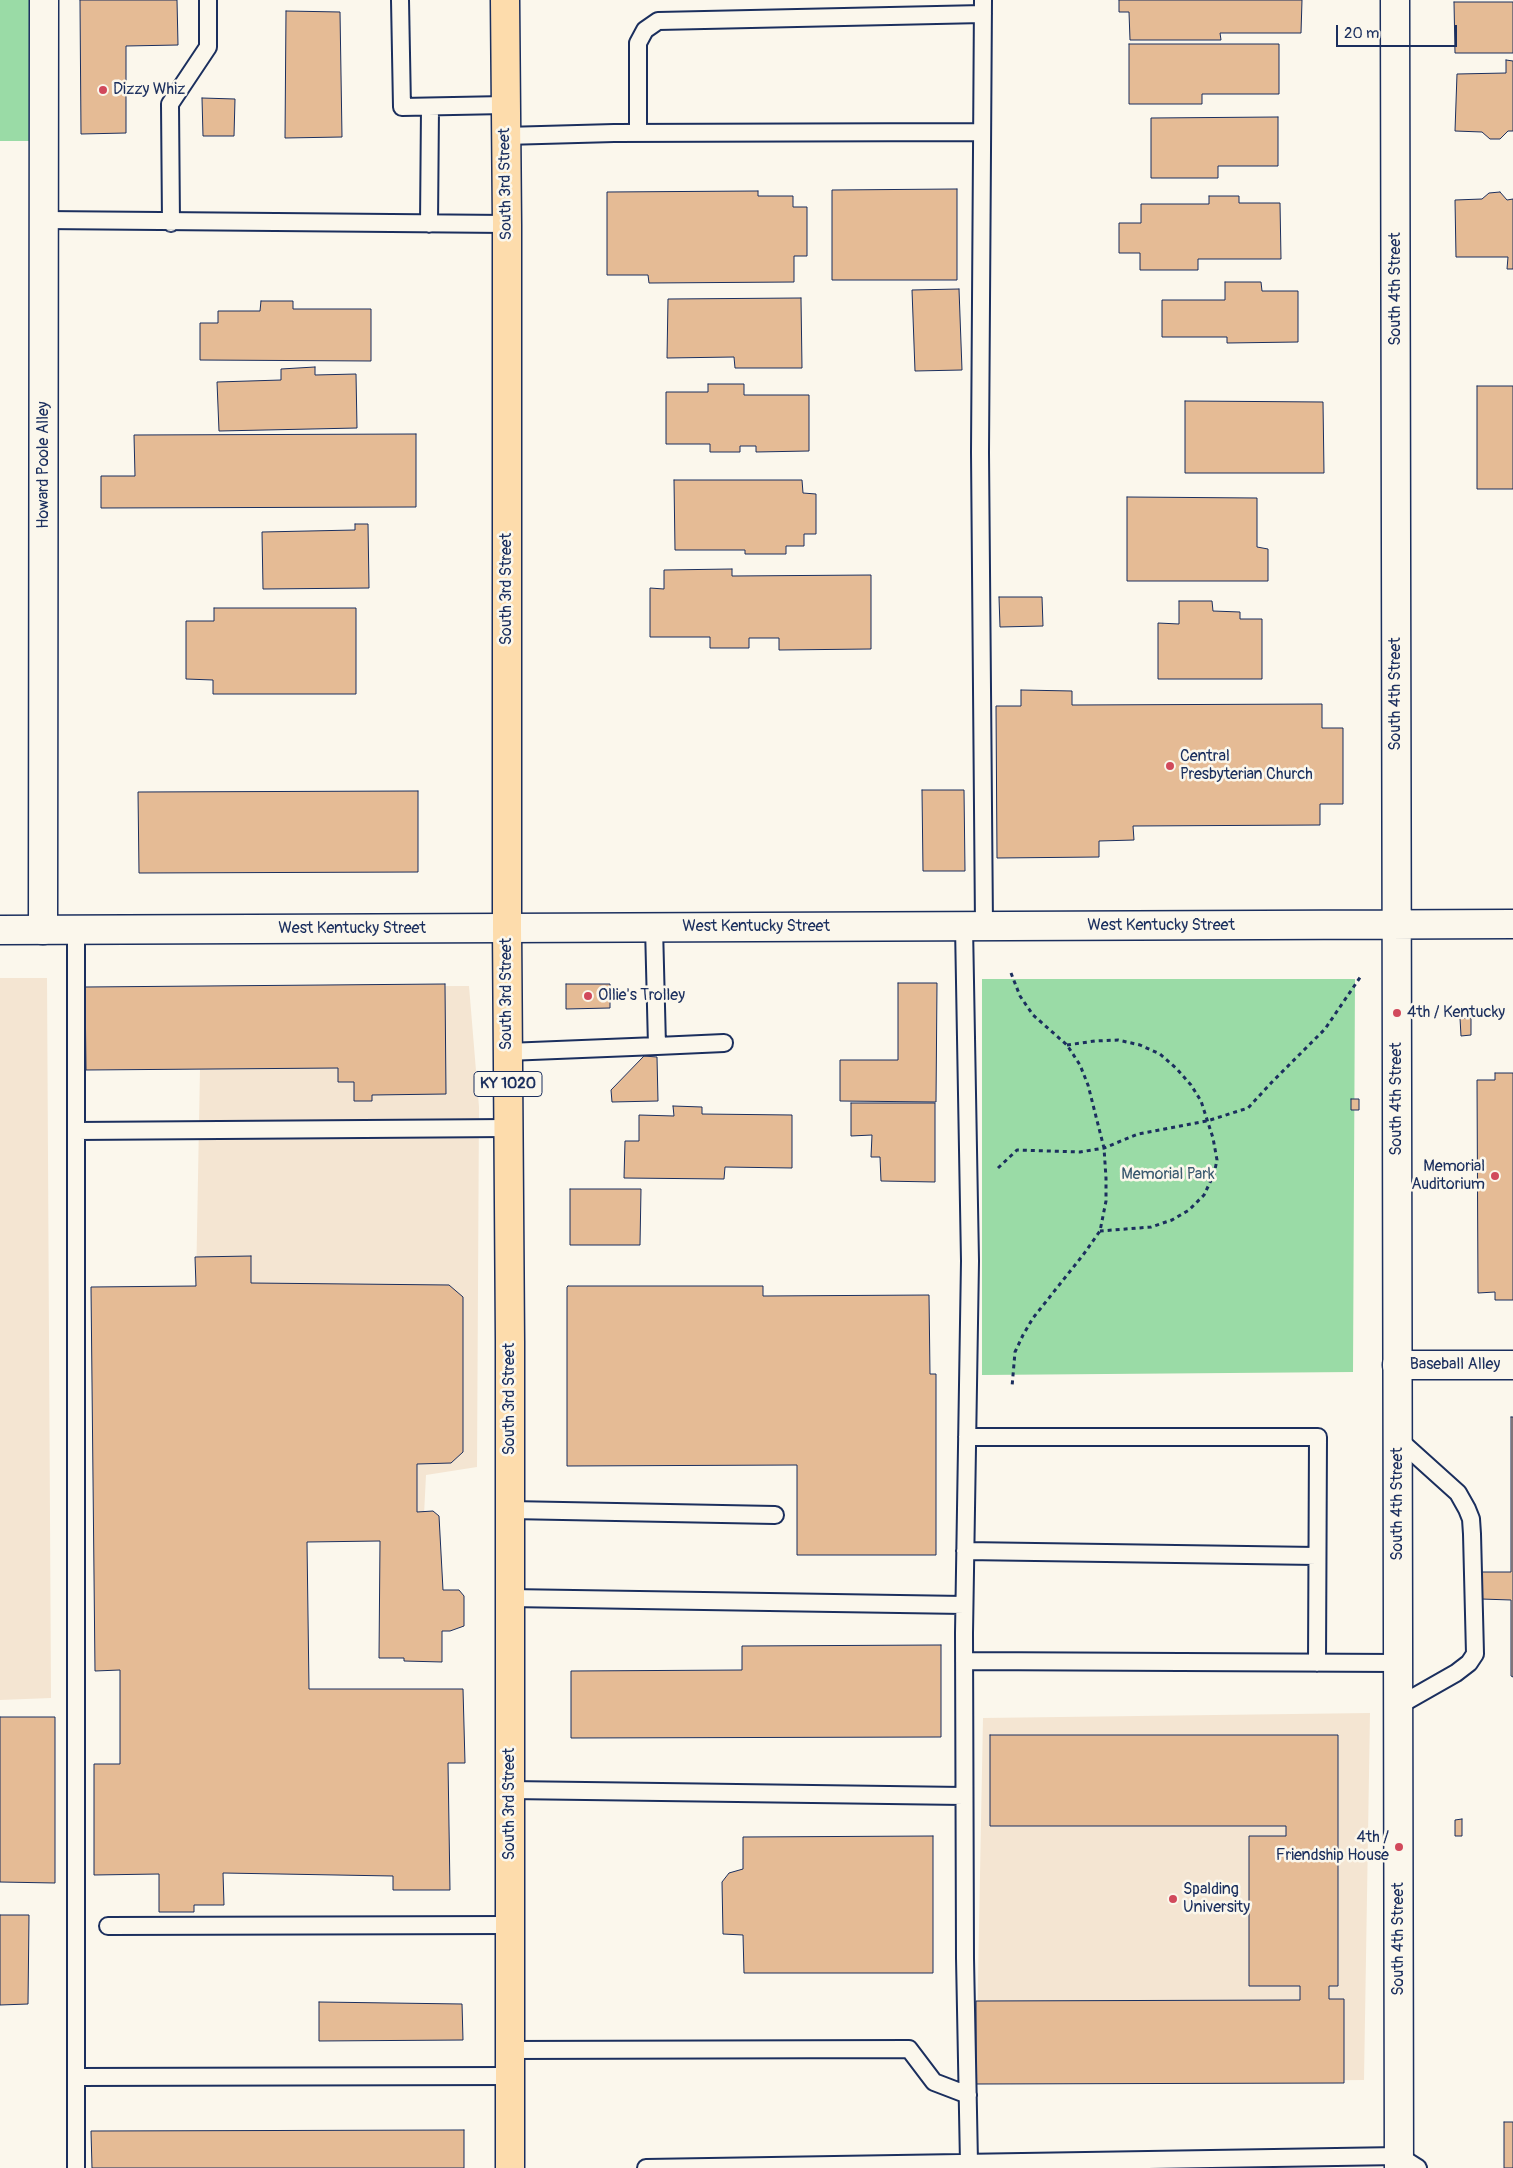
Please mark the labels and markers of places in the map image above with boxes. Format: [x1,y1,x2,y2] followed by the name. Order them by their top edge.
[113,80,185,100] place label: Dizzy Whiz
[97,84,109,96] marker: Dizzy Whiz
[1180,747,1313,785] place label: Central Presbyterian Church
[1164,760,1176,772] marker: Central Presbyterian Church
[598,986,685,1006] place label: Ollie's Trolley
[582,990,594,1002] marker: Ollie's Trolley
[1407,1003,1505,1023] place label: 4th / Kentucky
[1391,1007,1403,1019] marker: 4th / Kentucky
[1411,1157,1485,1195] place label: Memorial Auditorium
[1489,1170,1501,1182] marker: Memorial Auditorium
[1276,1828,1389,1866] place label: 4th / Friendship House
[1393,1841,1405,1853] marker: 4th / Friendship House
[1183,1880,1250,1918] place label: Spalding University
[1167,1893,1179,1905] marker: Spalding University

